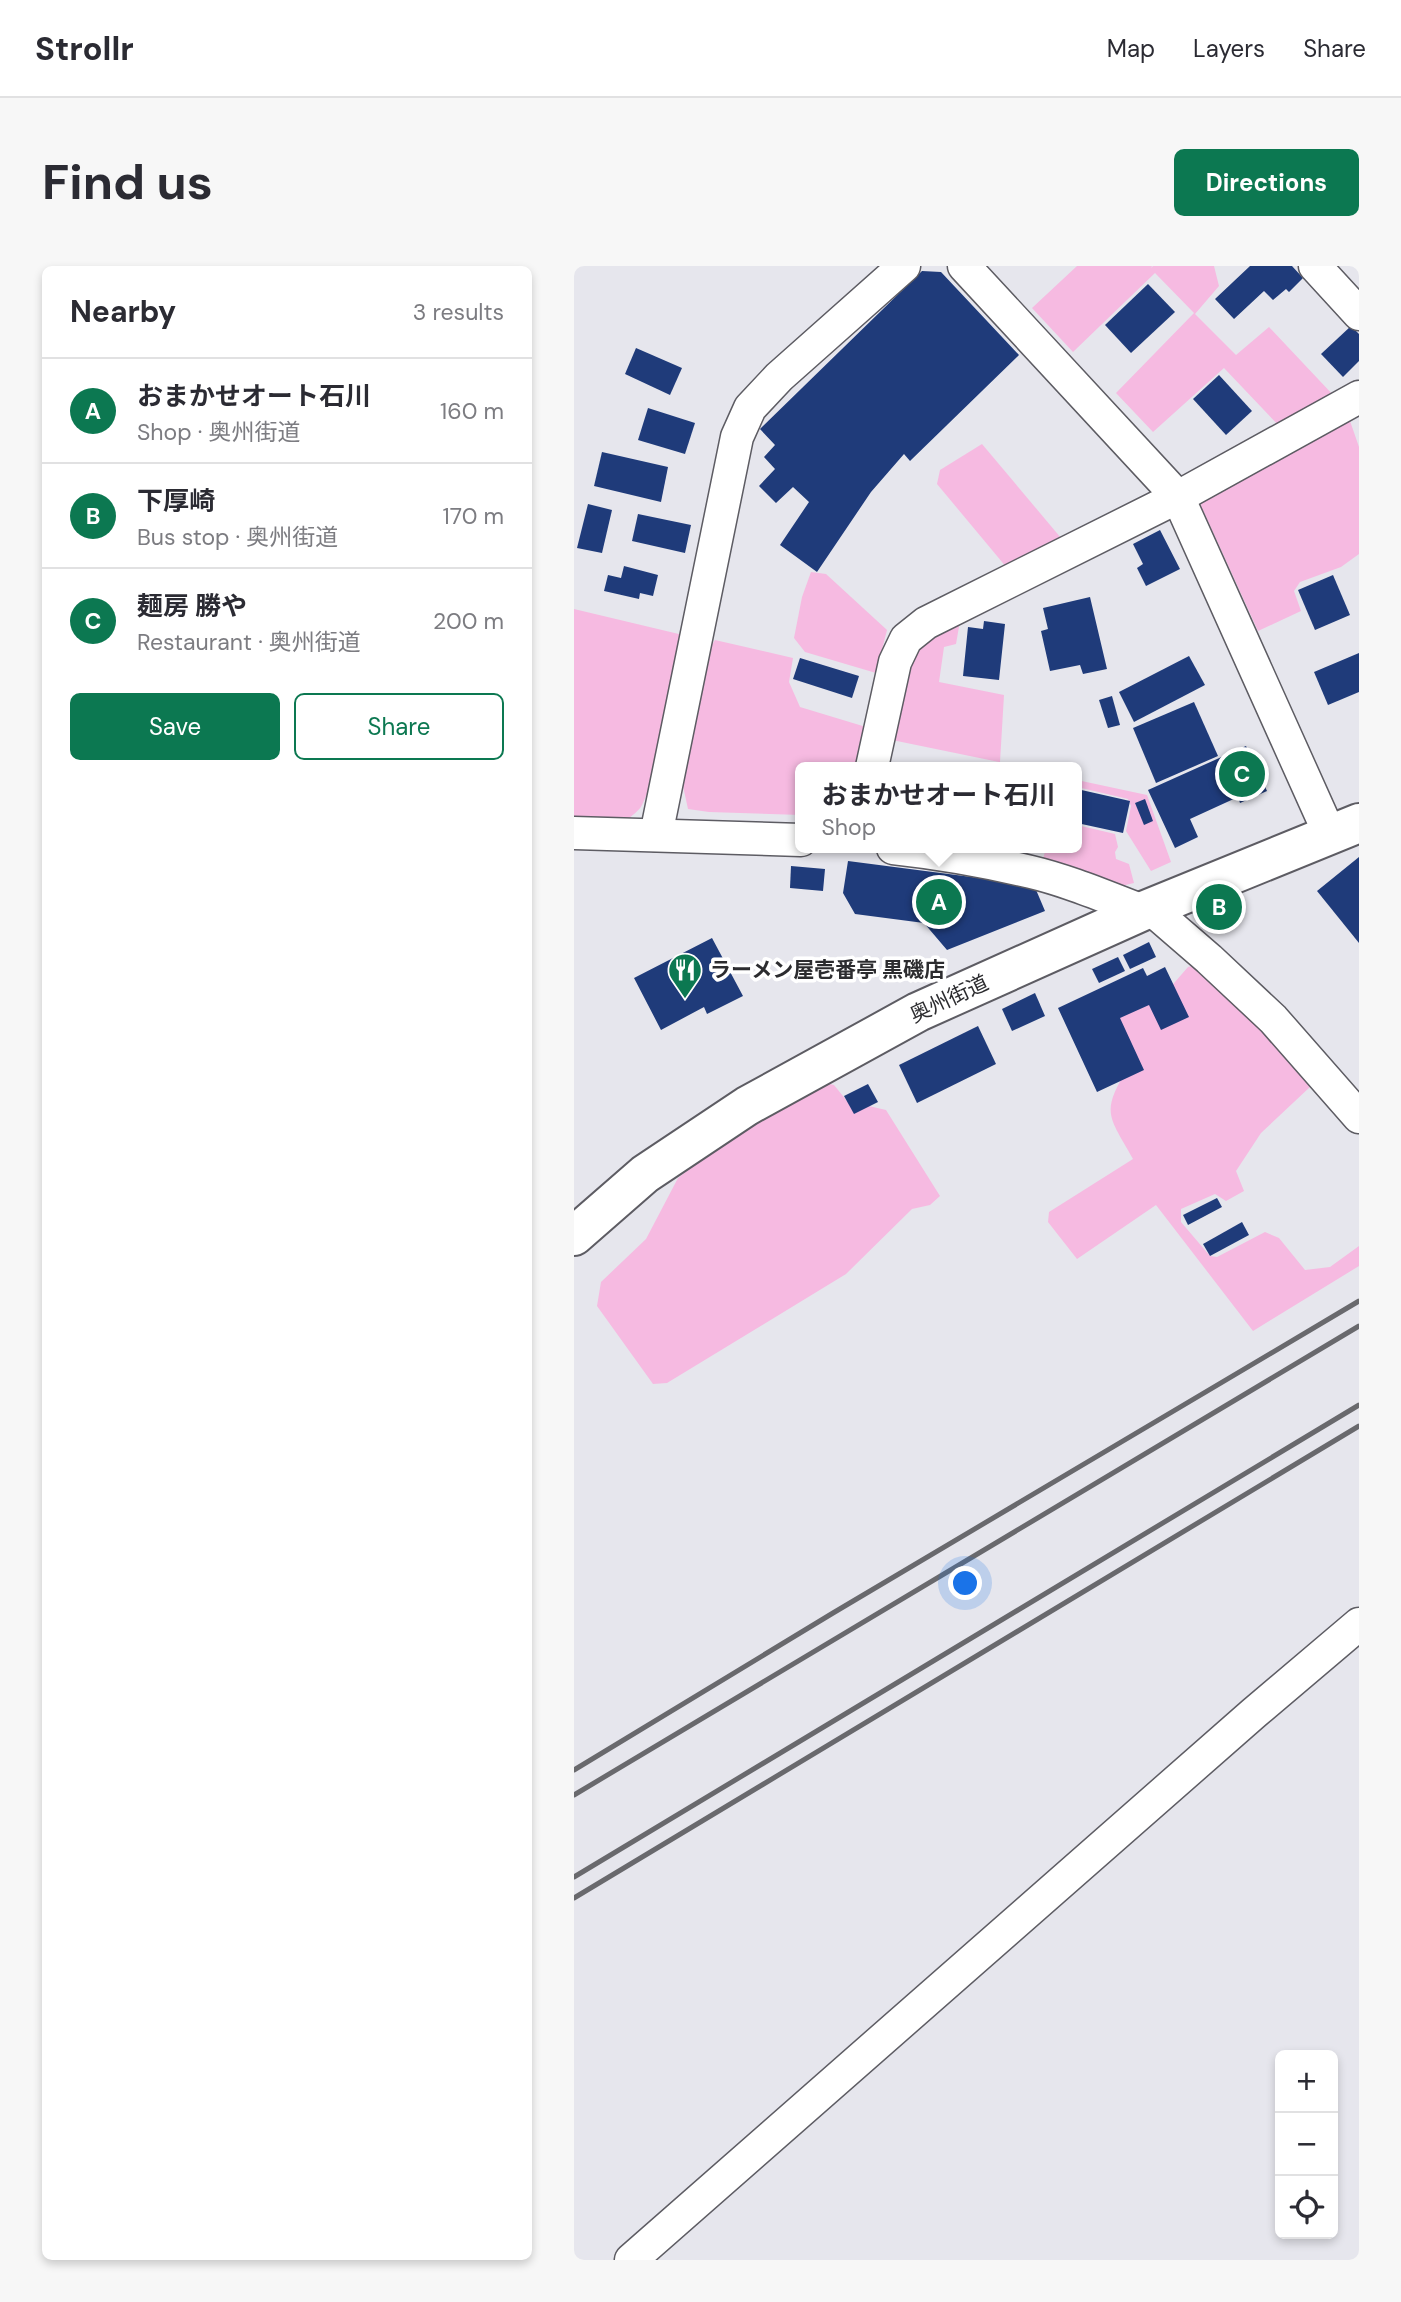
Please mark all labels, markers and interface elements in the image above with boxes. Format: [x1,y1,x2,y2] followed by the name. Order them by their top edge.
[35,27,134,70] text: Strollr
[1107,33,1155,64] text: Map
[1193,33,1265,64] text: Layers
[1303,33,1366,64] text: Share
[1174,149,1359,216] button: Directions
[42,150,213,214] text: Find us
[70,292,176,331] text: Nearby
[413,297,504,327] text: 3 results
[137,379,371,413] text: おまかせオート石川
[85,396,101,426] text: A
[440,396,504,426] text: 160 m
[137,417,300,447] text: Shop · 奥州街道
[137,484,215,518] text: 下厚崎
[86,501,100,531] text: B
[443,501,504,531] text: 170 m
[137,522,338,552] text: Bus stop · 奥州街道
[137,589,247,623] text: 麺房 勝や
[85,606,101,636] text: C
[433,606,504,636] text: 200 m
[137,627,361,657] text: Restaurant · 奥州街道
[70,693,280,760] button: Save
[294,693,504,760] button: Share
[1219,748,1265,800] pin: C
[795,762,1082,853] popup
[821,778,1056,812] text: おまかせオート石川
[821,812,876,842] text: Shop
[916,876,962,928] pin: A
[1196,881,1242,933] pin: B
[666,951,704,1000] restaurant icon: ラーメン屋壱番亭 黒磯店
[710,956,945,984] place label: ラーメン屋壱番亭 黒磯店
[905,969,993,1029] street label: 奥州街道
[948,1566,982,1600] your location
[1275,2050,1338,2239] map controls
[1275,2050,1338,2113] button: +
[1275,2113,1338,2176] button: −
[1275,2176,1338,2239] button: locate

